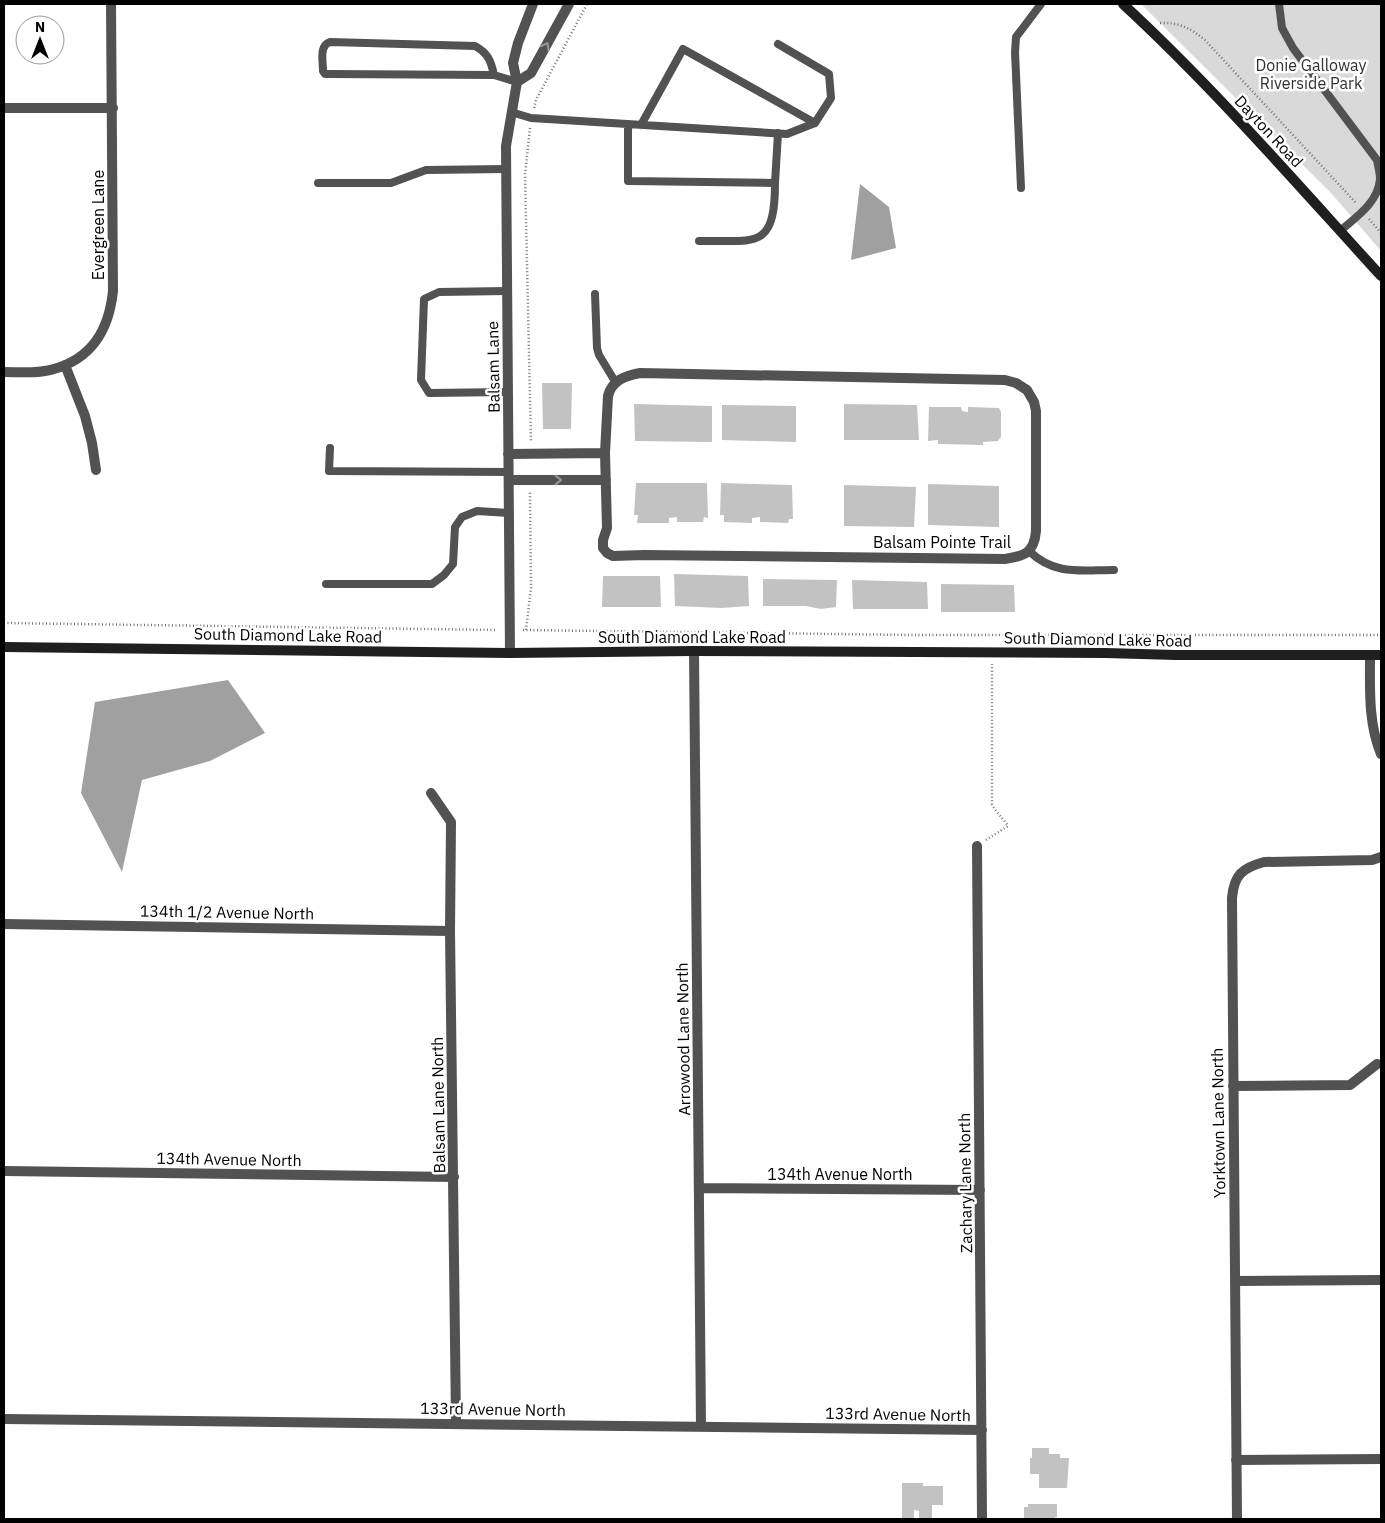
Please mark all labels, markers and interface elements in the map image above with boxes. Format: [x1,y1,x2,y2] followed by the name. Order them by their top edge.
[15,15,65,65] north arrow
[35,18,45,36] text: N
[540,42,550,51] one-way arrow
[1255,55,1367,93] park label: Donie Galloway Riverside Park
[1231,91,1307,171] street label: Dayton Road
[88,170,108,280] street label: Evergreen Lane
[482,321,504,413] street label: Balsam Lane
[554,475,562,485] one-way arrow
[873,532,1011,552] street label: Balsam Pointe Trail
[194,623,382,647] street label: South Diamond Lake Road
[598,627,786,647] street label: South Diamond Lake Road
[1004,627,1192,651] street label: South Diamond Lake Road
[140,900,314,924] street label: 134th 1/2 Avenue North
[672,962,694,1116] street label: Arrowood Lane North
[427,1037,449,1173] street label: Balsam Lane North
[1207,1048,1229,1198] street label: Yorktown Lane North
[954,1113,976,1253] street label: Zachary Lane North
[156,1148,302,1170] street label: 134th Avenue North
[767,1164,913,1184] street label: 134th Avenue North
[420,1398,566,1420] street label: 133rd Avenue North
[825,1403,971,1425] street label: 133rd Avenue North

